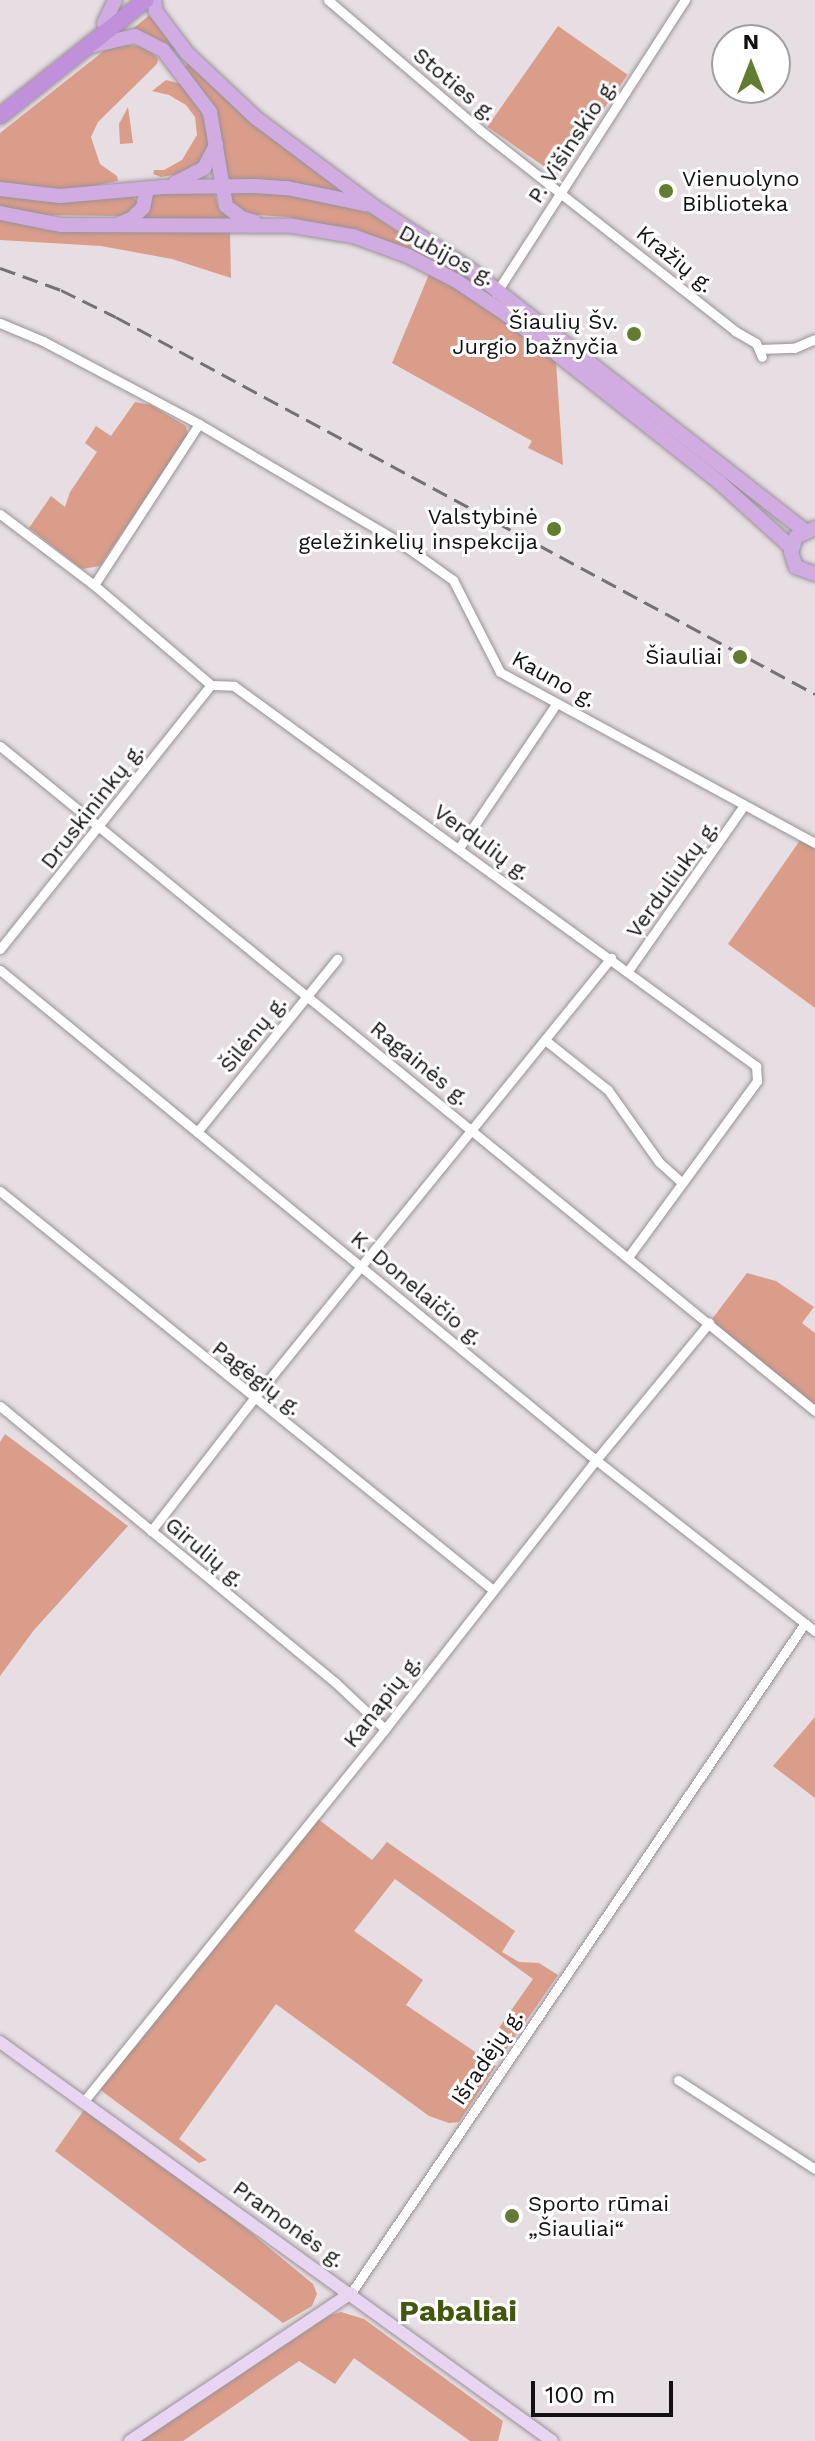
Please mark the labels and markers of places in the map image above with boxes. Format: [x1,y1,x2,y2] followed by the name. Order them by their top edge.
[682,165,800,216] place label: Vienuolyno Biblioteka
[657,182,675,200] marker: Vienuolyno Biblioteka
[452,308,618,360] place label: Šiaulių Šv. Jurgio bažnyčia
[625,325,643,343] marker: Šiaulių Šv. Jurgio bažnyčia
[298,503,538,554] place label: Valstybinė geležinkelių inspekcija
[545,520,563,538] marker: Valstybinė geležinkelių inspekcija
[645,644,722,670] place label: Šiauliai
[729,646,751,668] marker: Šiauliai
[528,2190,669,2242] place label: Sporto rūmai „Šiauliai“
[503,2207,521,2225] marker: Sporto rūmai „Šiauliai“

